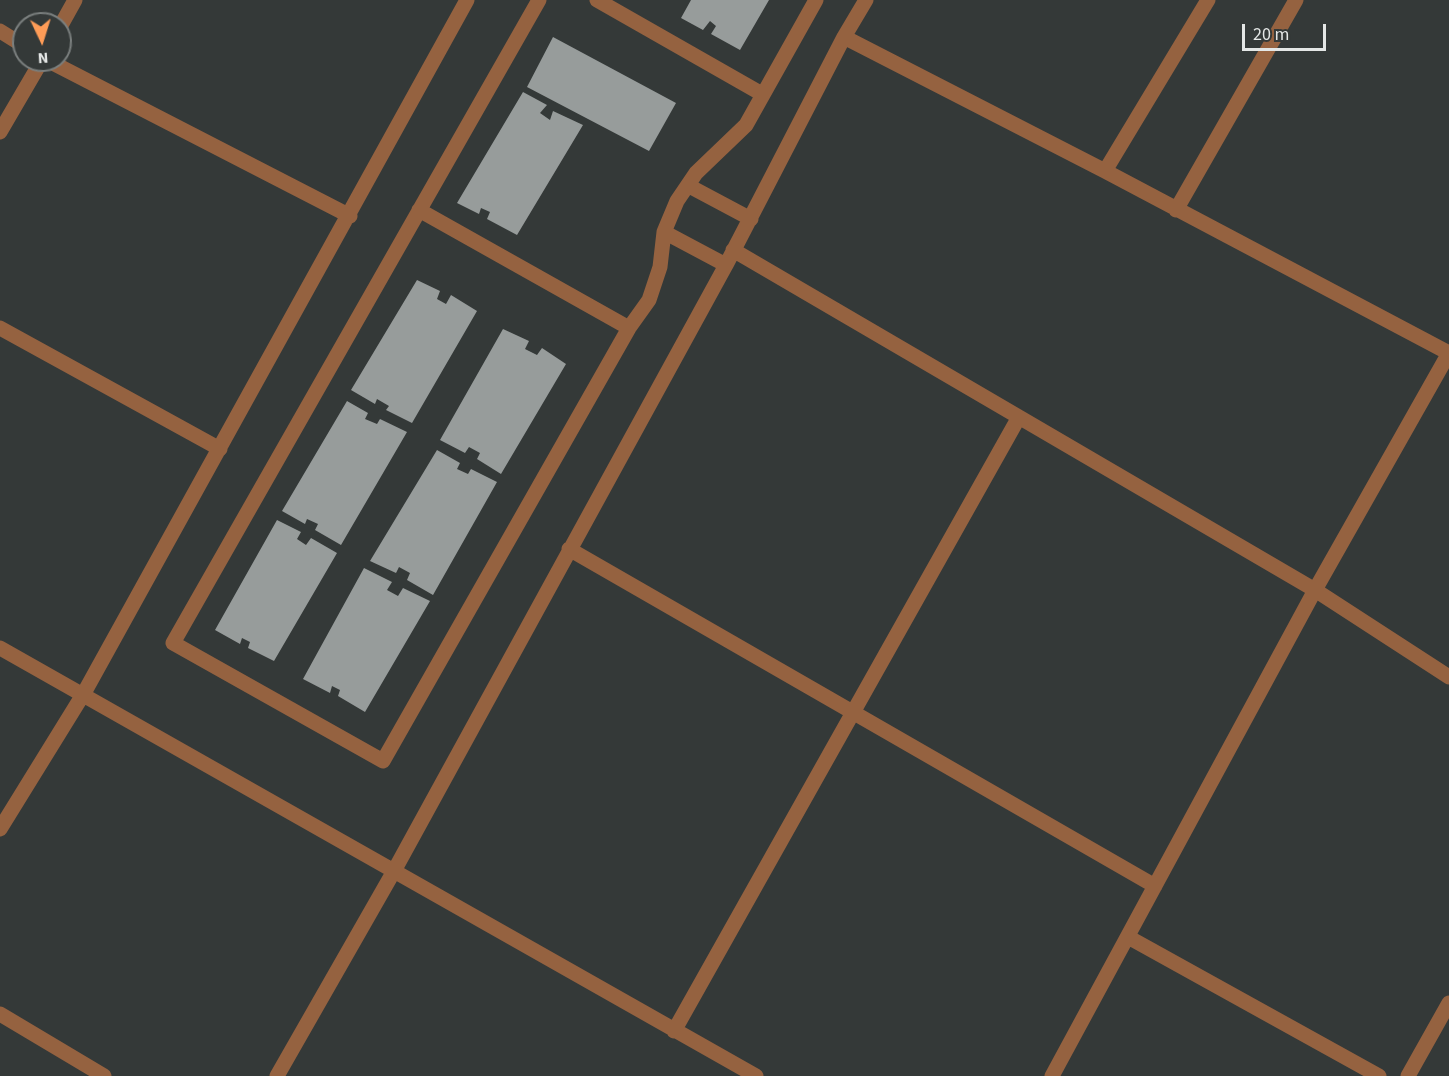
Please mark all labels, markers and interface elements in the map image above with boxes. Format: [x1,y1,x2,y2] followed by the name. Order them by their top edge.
[12,12,72,72] north arrow
[1245,12,1329,50] scale bar
[1253,22,1289,47] text: 20 m
[37,47,49,69] text: N

